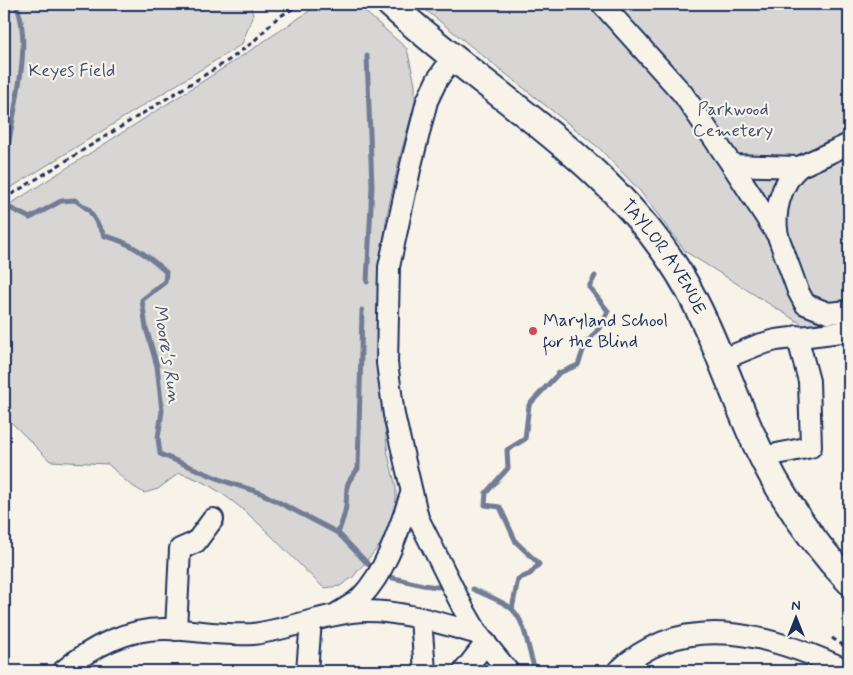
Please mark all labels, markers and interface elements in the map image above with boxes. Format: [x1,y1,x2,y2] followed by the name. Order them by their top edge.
[29,59,115,83] park label: Keyes Field
[693,98,773,143] park label: Parkwood Cemetery
[616,194,711,319] street label: TAYLOR AVENUE
[147,303,187,405] water label: Moore's Run
[543,309,668,356] place label: Maryland School for the Blind
[527,325,539,337] marker: Maryland School for the Blind
[770,592,820,642] north arrow
[791,597,801,615] text: N

